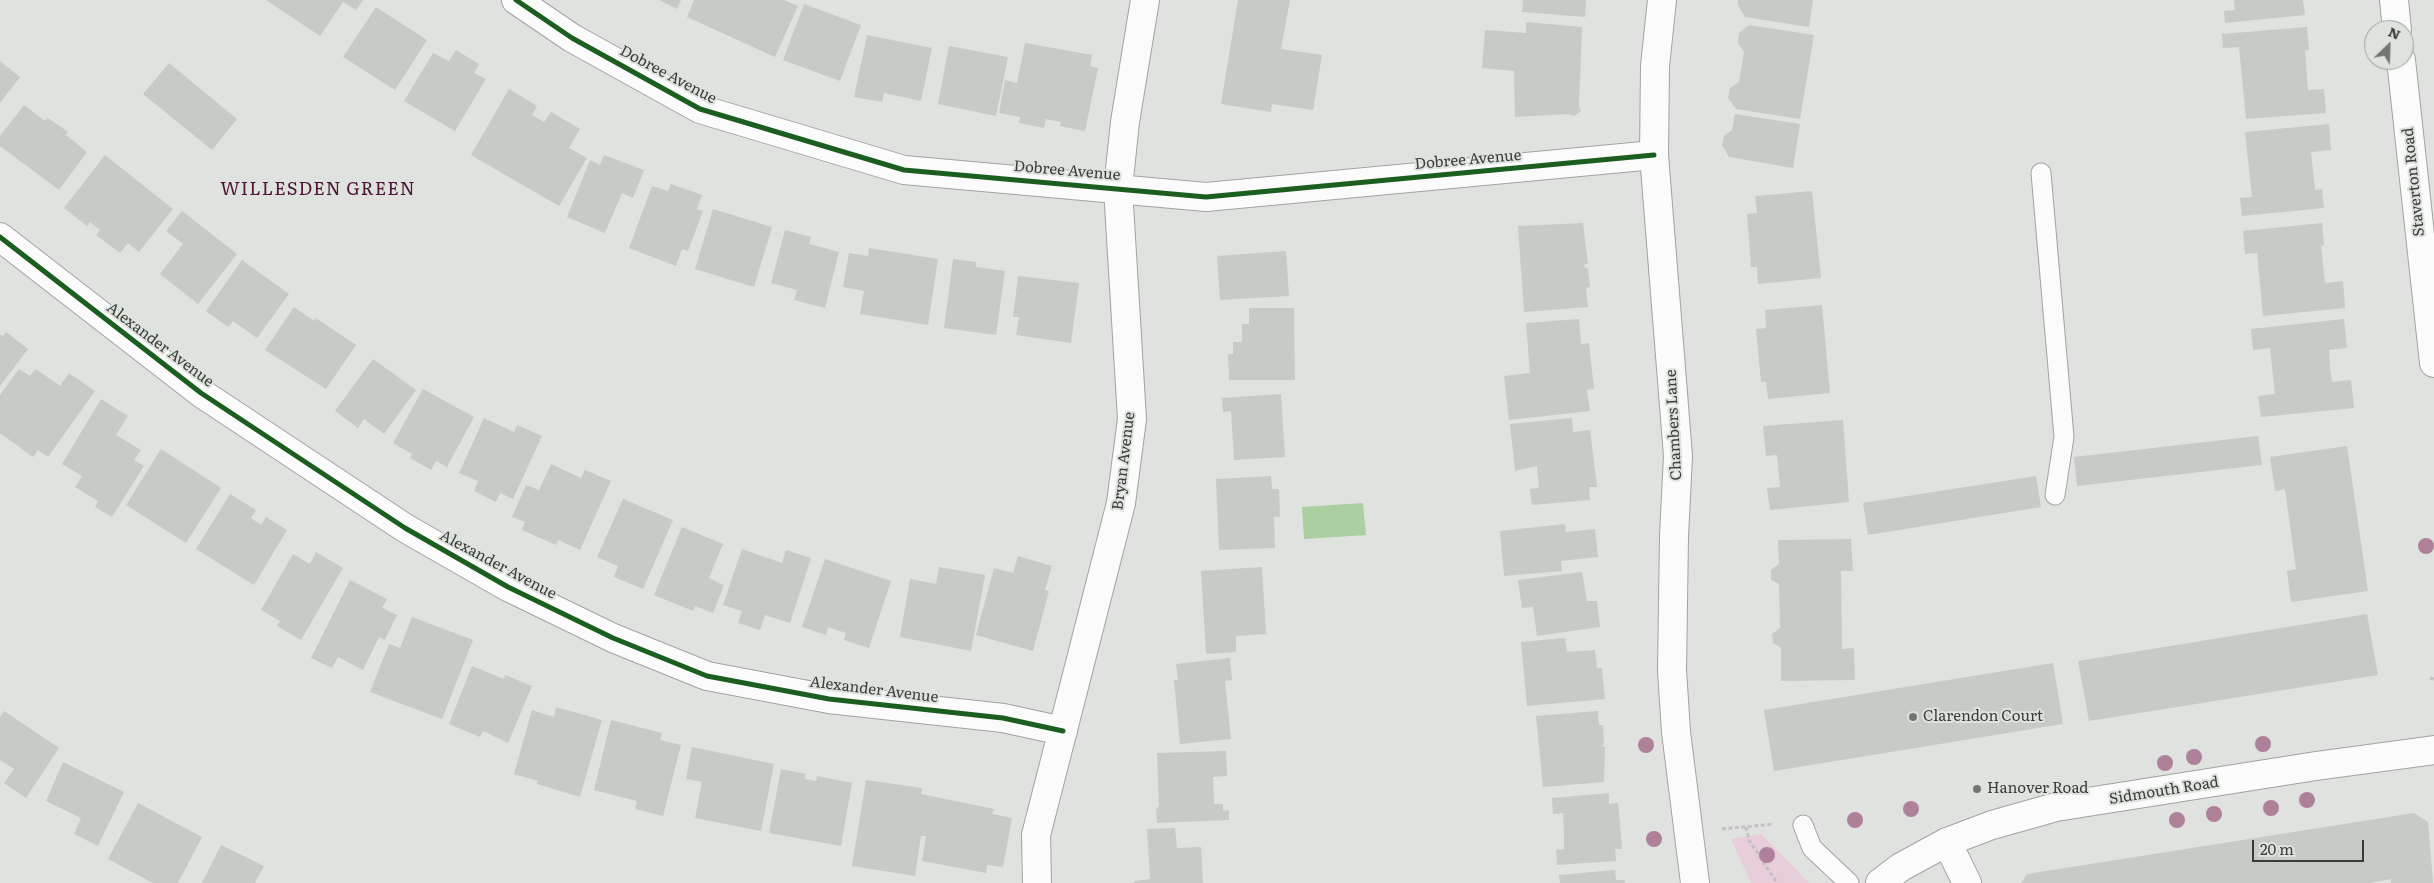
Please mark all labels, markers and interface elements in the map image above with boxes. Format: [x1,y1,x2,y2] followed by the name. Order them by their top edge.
[2364,20,2414,70] north arrow
[2385,21,2404,44] text: N
[617,42,719,108] street label: Dobree Avenue
[2399,127,2429,237] street label: Staverton Road
[1414,146,1522,174] street label: Dobree Avenue
[1013,157,1121,185] street label: Dobree Avenue
[218,179,418,201] district label: WILLESDEN GREEN
[103,299,217,391] street label: Alexander Avenue
[1662,369,1686,481] street label: Chambers Lane
[1109,411,1139,511] street label: Bryan Avenue
[437,527,559,603] street label: Alexander Avenue
[809,673,939,707] street label: Alexander Avenue
[1923,708,2043,726] place label: Clarendon Court
[1907,711,1919,723] marker: Clarendon Court
[2108,773,2220,809] street label: Sidmouth Road
[1987,780,2089,798] place label: Hanover Road
[1971,783,1983,795] marker: Hanover Road
[2254,830,2366,862] scale bar
[2260,837,2294,860] text: 20 m

